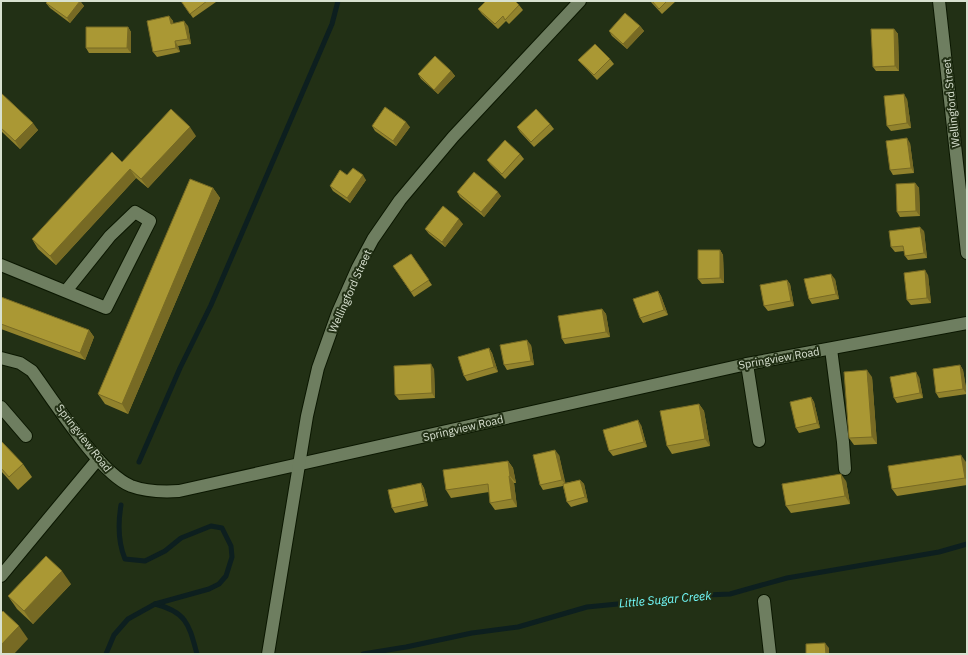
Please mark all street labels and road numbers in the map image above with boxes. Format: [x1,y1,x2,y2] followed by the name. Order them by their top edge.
[939,58,963,148] street label: Wellingford Street
[325,247,375,335] street label: Wellingford Street
[737,344,821,372] street label: Springview Road
[53,401,115,475] street label: Springview Road
[421,412,505,444] street label: Springview Road

